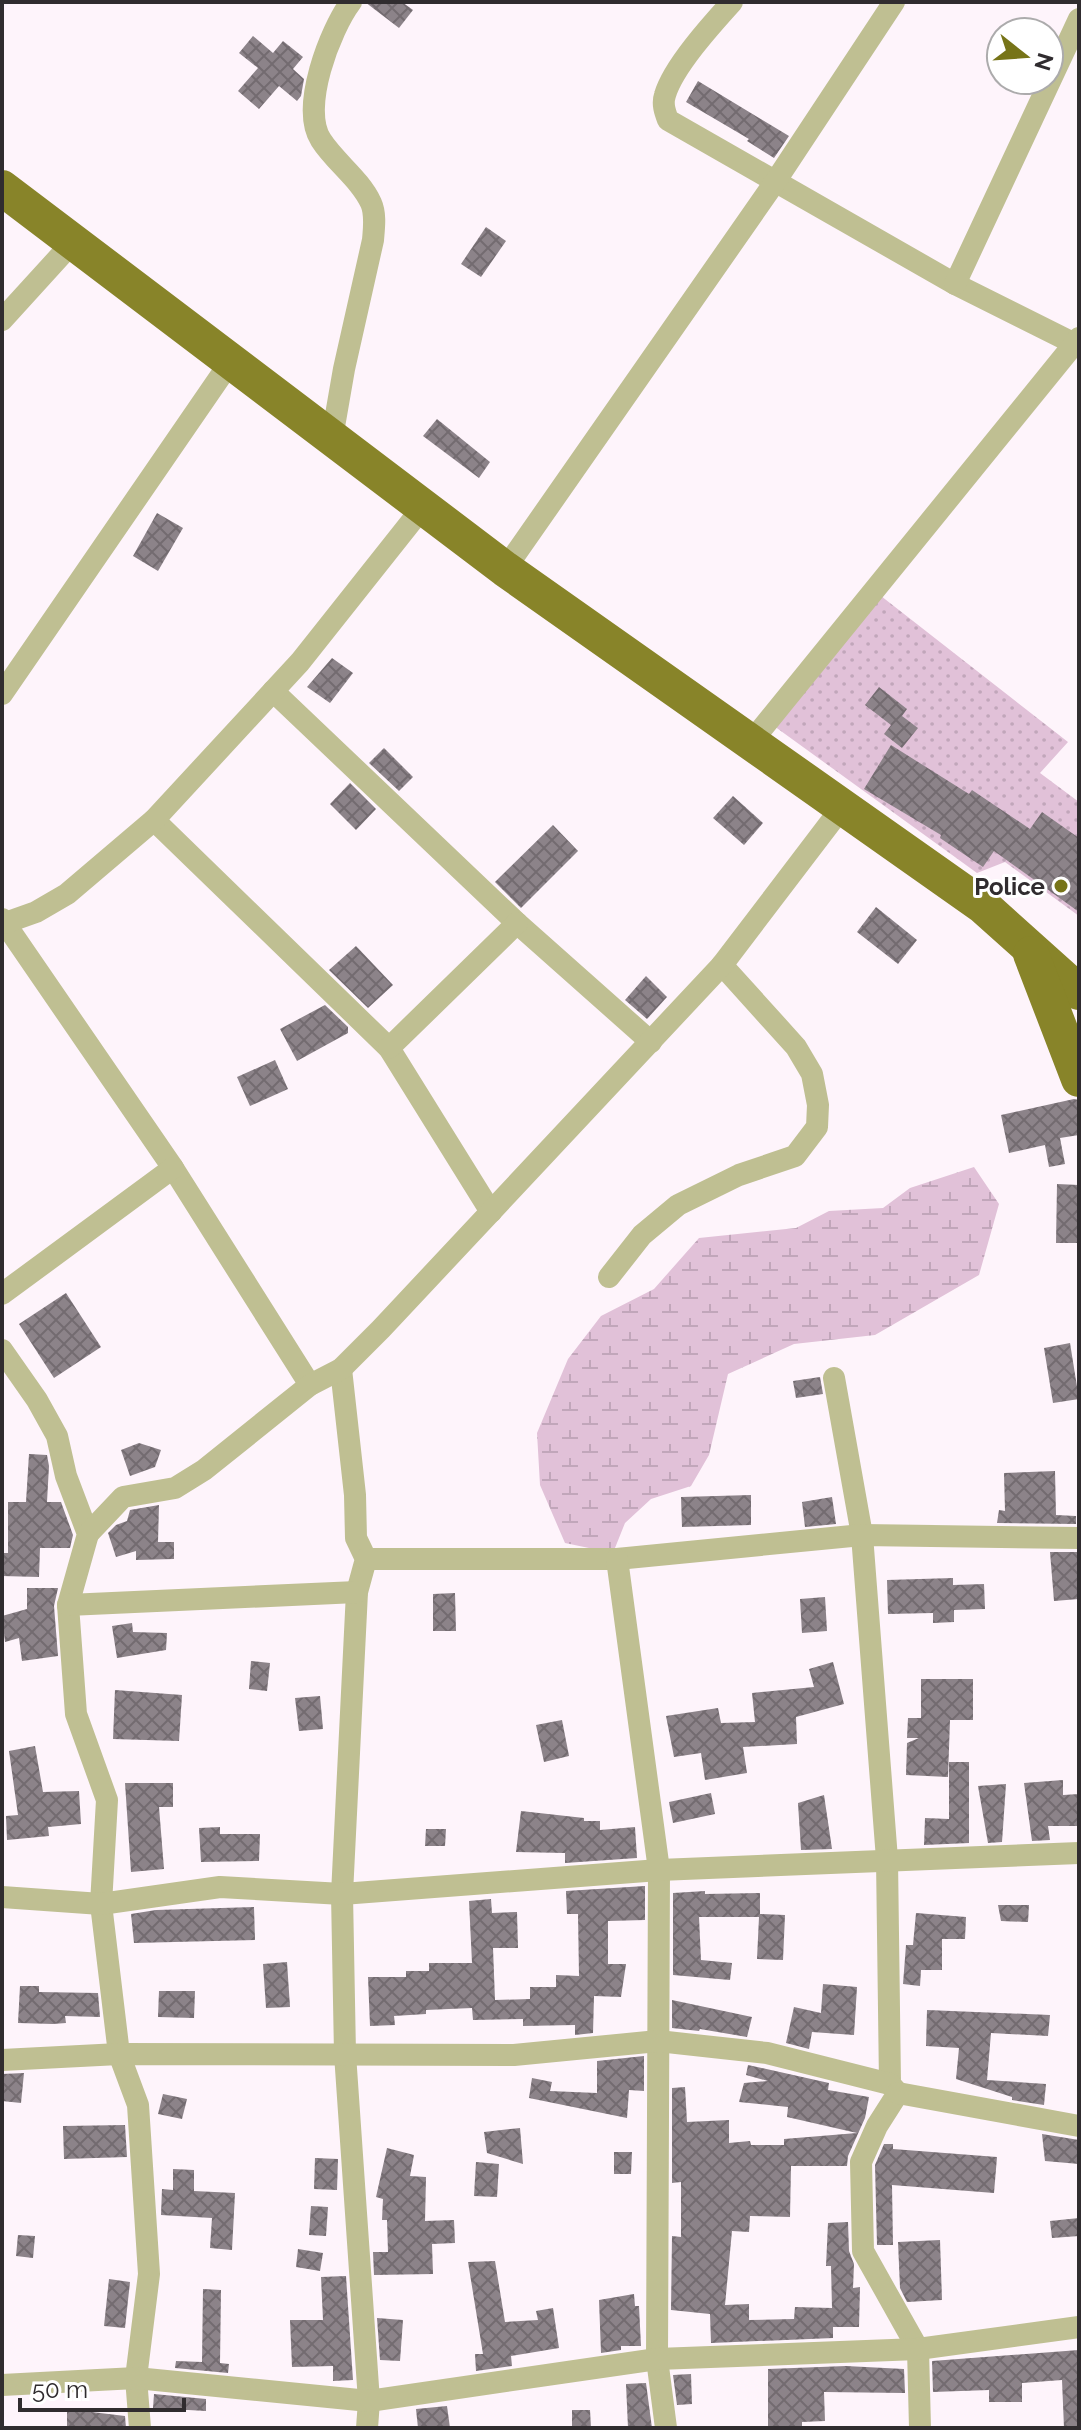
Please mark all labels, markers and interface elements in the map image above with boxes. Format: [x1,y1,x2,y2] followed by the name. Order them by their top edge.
[985,16,1065,96] north arrow
[1029,50,1059,74] text: N
[974,872,1045,901] place label: Police
[1052,877,1070,895] marker: Police
[20,2362,184,2412] scale bar
[32,2375,88,2404] text: 50 m

